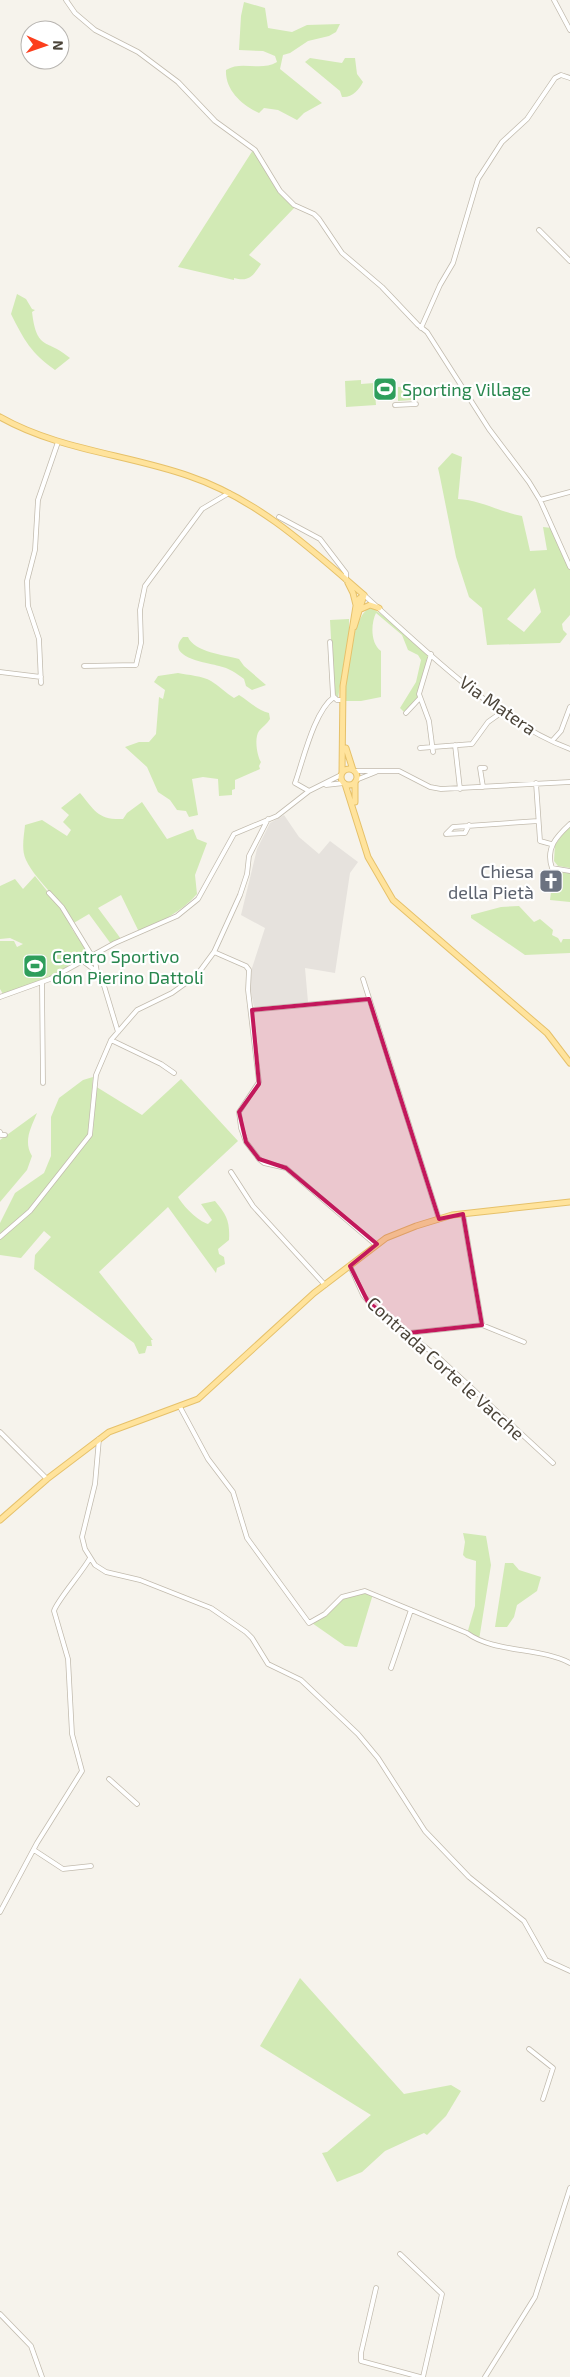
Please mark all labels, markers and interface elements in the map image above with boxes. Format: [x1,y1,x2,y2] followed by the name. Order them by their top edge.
[20,20,70,70] north arrow
[50,40,67,51] text: N
[372,376,398,402] sports icon: Sporting Village
[402,378,531,400] place label: Sporting Village
[455,671,541,739] street label: Via Matera
[448,860,534,903] place label: Chiesa della Pietà
[538,868,564,894] church icon: Chiesa della Pietà
[52,945,204,988] place label: Centro Sportivo don Pierino Dattoli
[22,953,48,979] sports icon: Centro Sportivo don Pierino Dattoli
[363,1292,529,1444] street label: Contrada Corte le Vacche

